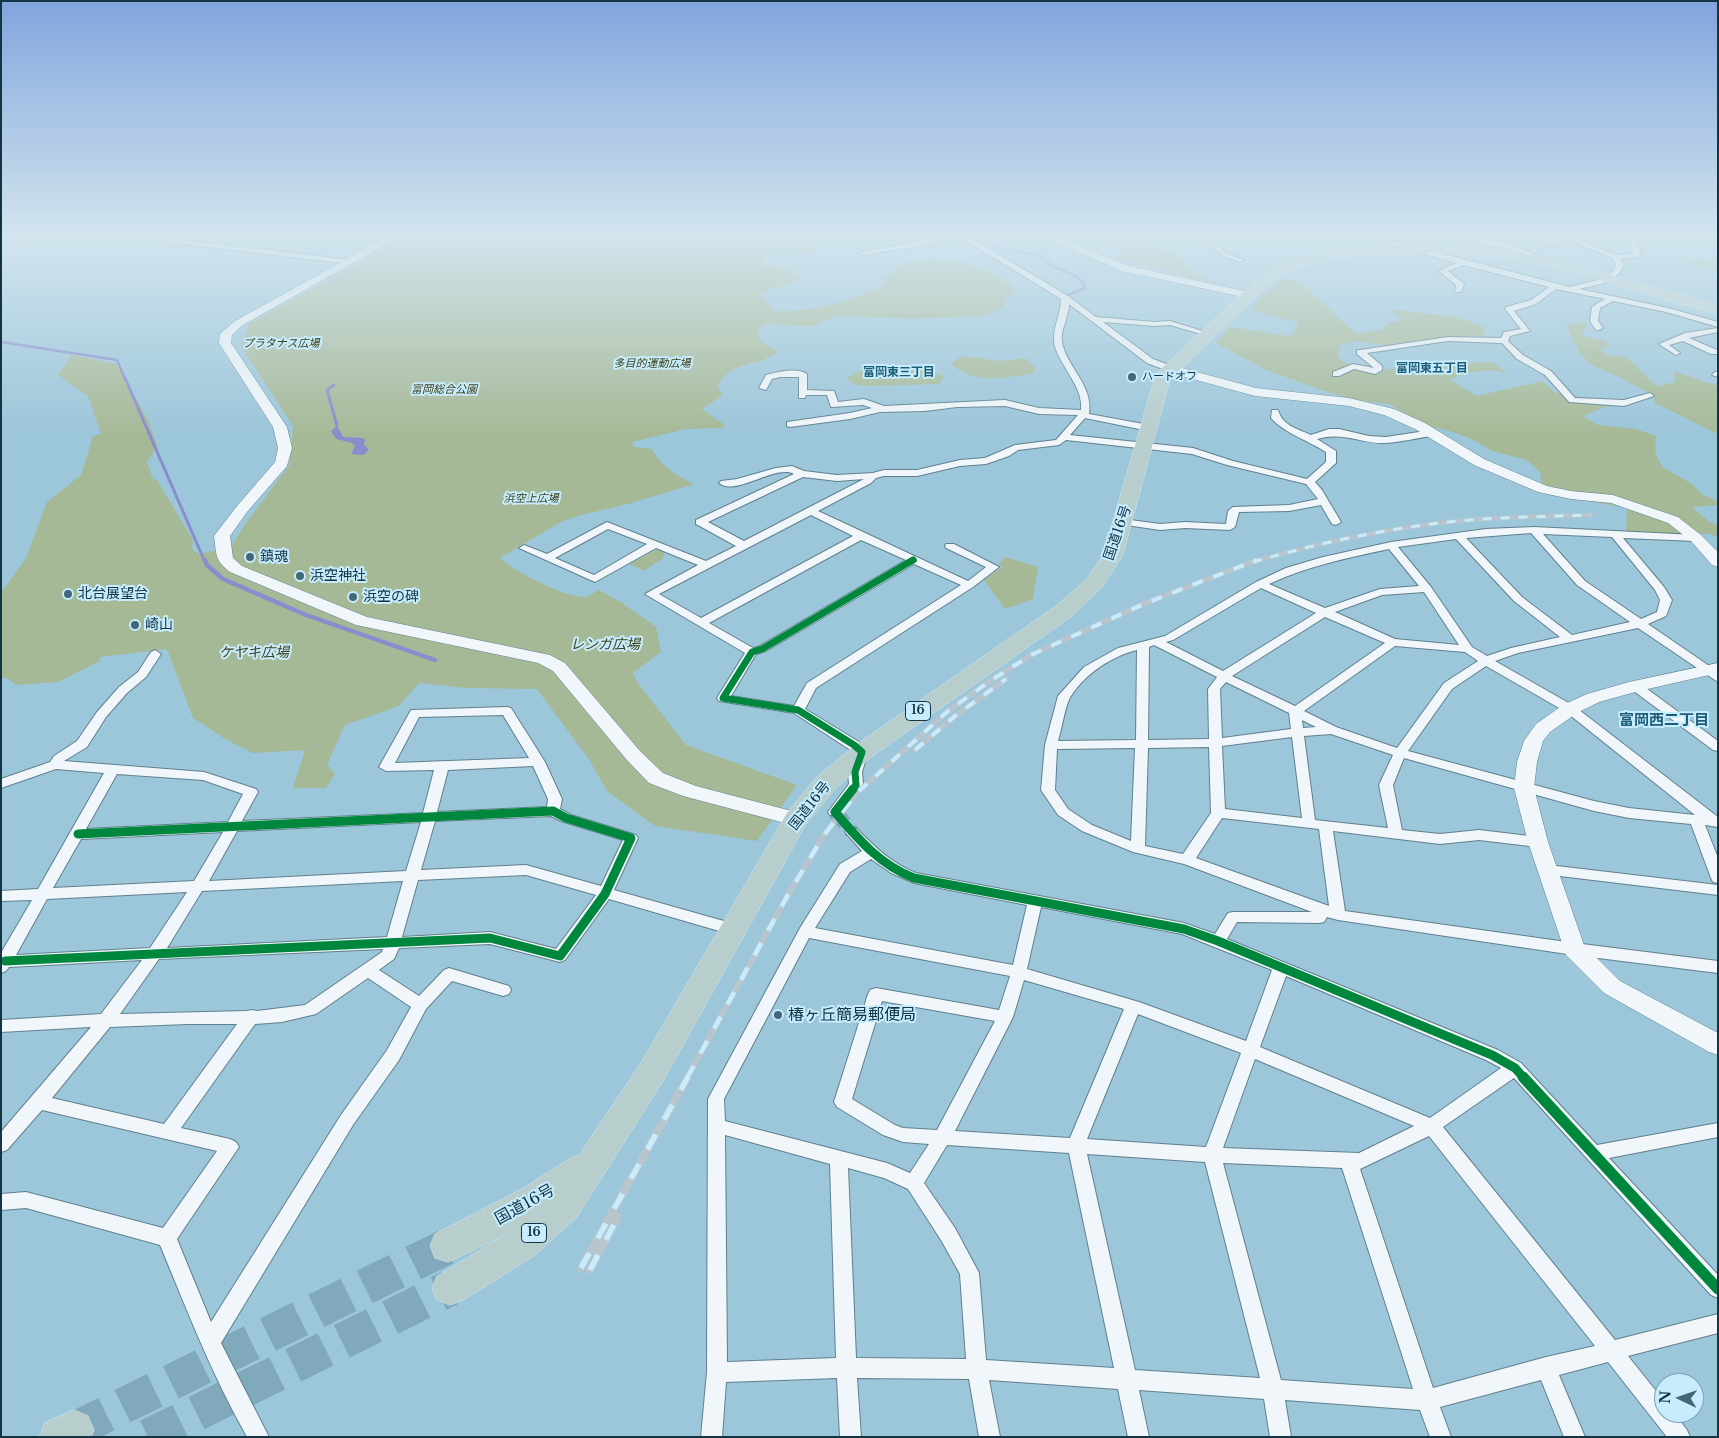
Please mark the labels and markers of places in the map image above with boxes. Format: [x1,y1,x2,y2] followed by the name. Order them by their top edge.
[1142,370,1197,384] place label: ハードオフ
[1126,371,1138,383] marker: ハードオフ
[260,549,288,565] place label: 鎮魂
[244,551,256,563] marker: 鎮魂
[310,568,366,584] place label: 浜空神社
[294,570,306,582] marker: 浜空神社
[78,586,148,602] place label: 北台展望台
[62,588,74,600] marker: 北台展望台
[363,589,419,605] place label: 浜空の碑
[347,591,359,603] marker: 浜空の碑
[145,617,173,633] place label: 崎山
[129,619,141,631] marker: 崎山
[788,1005,916,1025] place label: 椿ヶ丘簡易郵便局
[772,1009,784,1021] marker: 椿ヶ丘簡易郵便局

